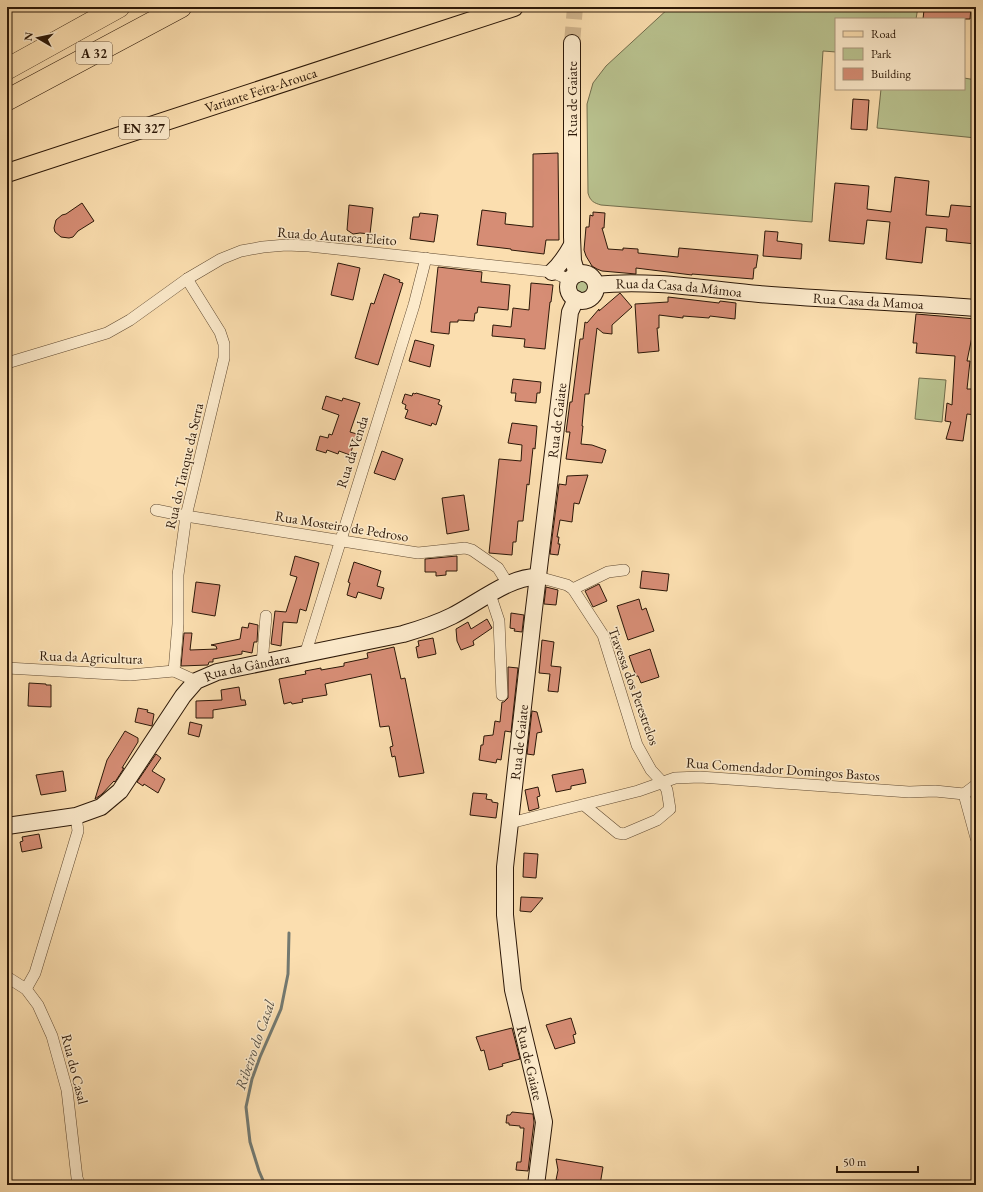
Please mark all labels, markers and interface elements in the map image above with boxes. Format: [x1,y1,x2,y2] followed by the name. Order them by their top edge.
[18,18,58,58] north arrow
[835,18,965,90] legend
[871,26,897,42] text: Road
[21,31,36,42] text: N
[76,42,112,64] road number: A 32
[871,46,892,62] text: Park
[563,61,581,137] street label: Rua de Gaiate
[202,63,320,117] street label: Variante Feira-Arouca
[871,66,912,82] text: Building
[119,117,169,139] road number: EN 327
[277,223,397,249] street label: Rua do Autarca Eleito
[615,274,743,301] street label: Rua da Casa da Mâmoa
[812,289,924,313] street label: Rua Casa da Mamoa
[543,381,570,459] street label: Rua de Gaiate
[161,401,207,531] street label: Rua do Tanque da Serra
[332,413,372,490] street label: Rua da Venda
[274,507,410,545] street label: Rua Mosteiro de Pedroso
[604,624,664,748] street label: Travessa dos Perestrelos
[39,646,143,668] street label: Rua da Agricultura
[201,648,292,686] street label: Rua da Gândara
[506,703,532,781] street label: Rua de Gaiate
[685,753,881,785] street label: Rua Comendador Domingos Bastos
[230,997,279,1092] water label: Ribeiro do Casal
[513,1024,547,1102] street label: Rua de Gaiate
[58,1032,93,1107] street label: Rua do Casal
[837,1148,918,1174] scale bar
[843,1154,867,1170] text: 50 m

